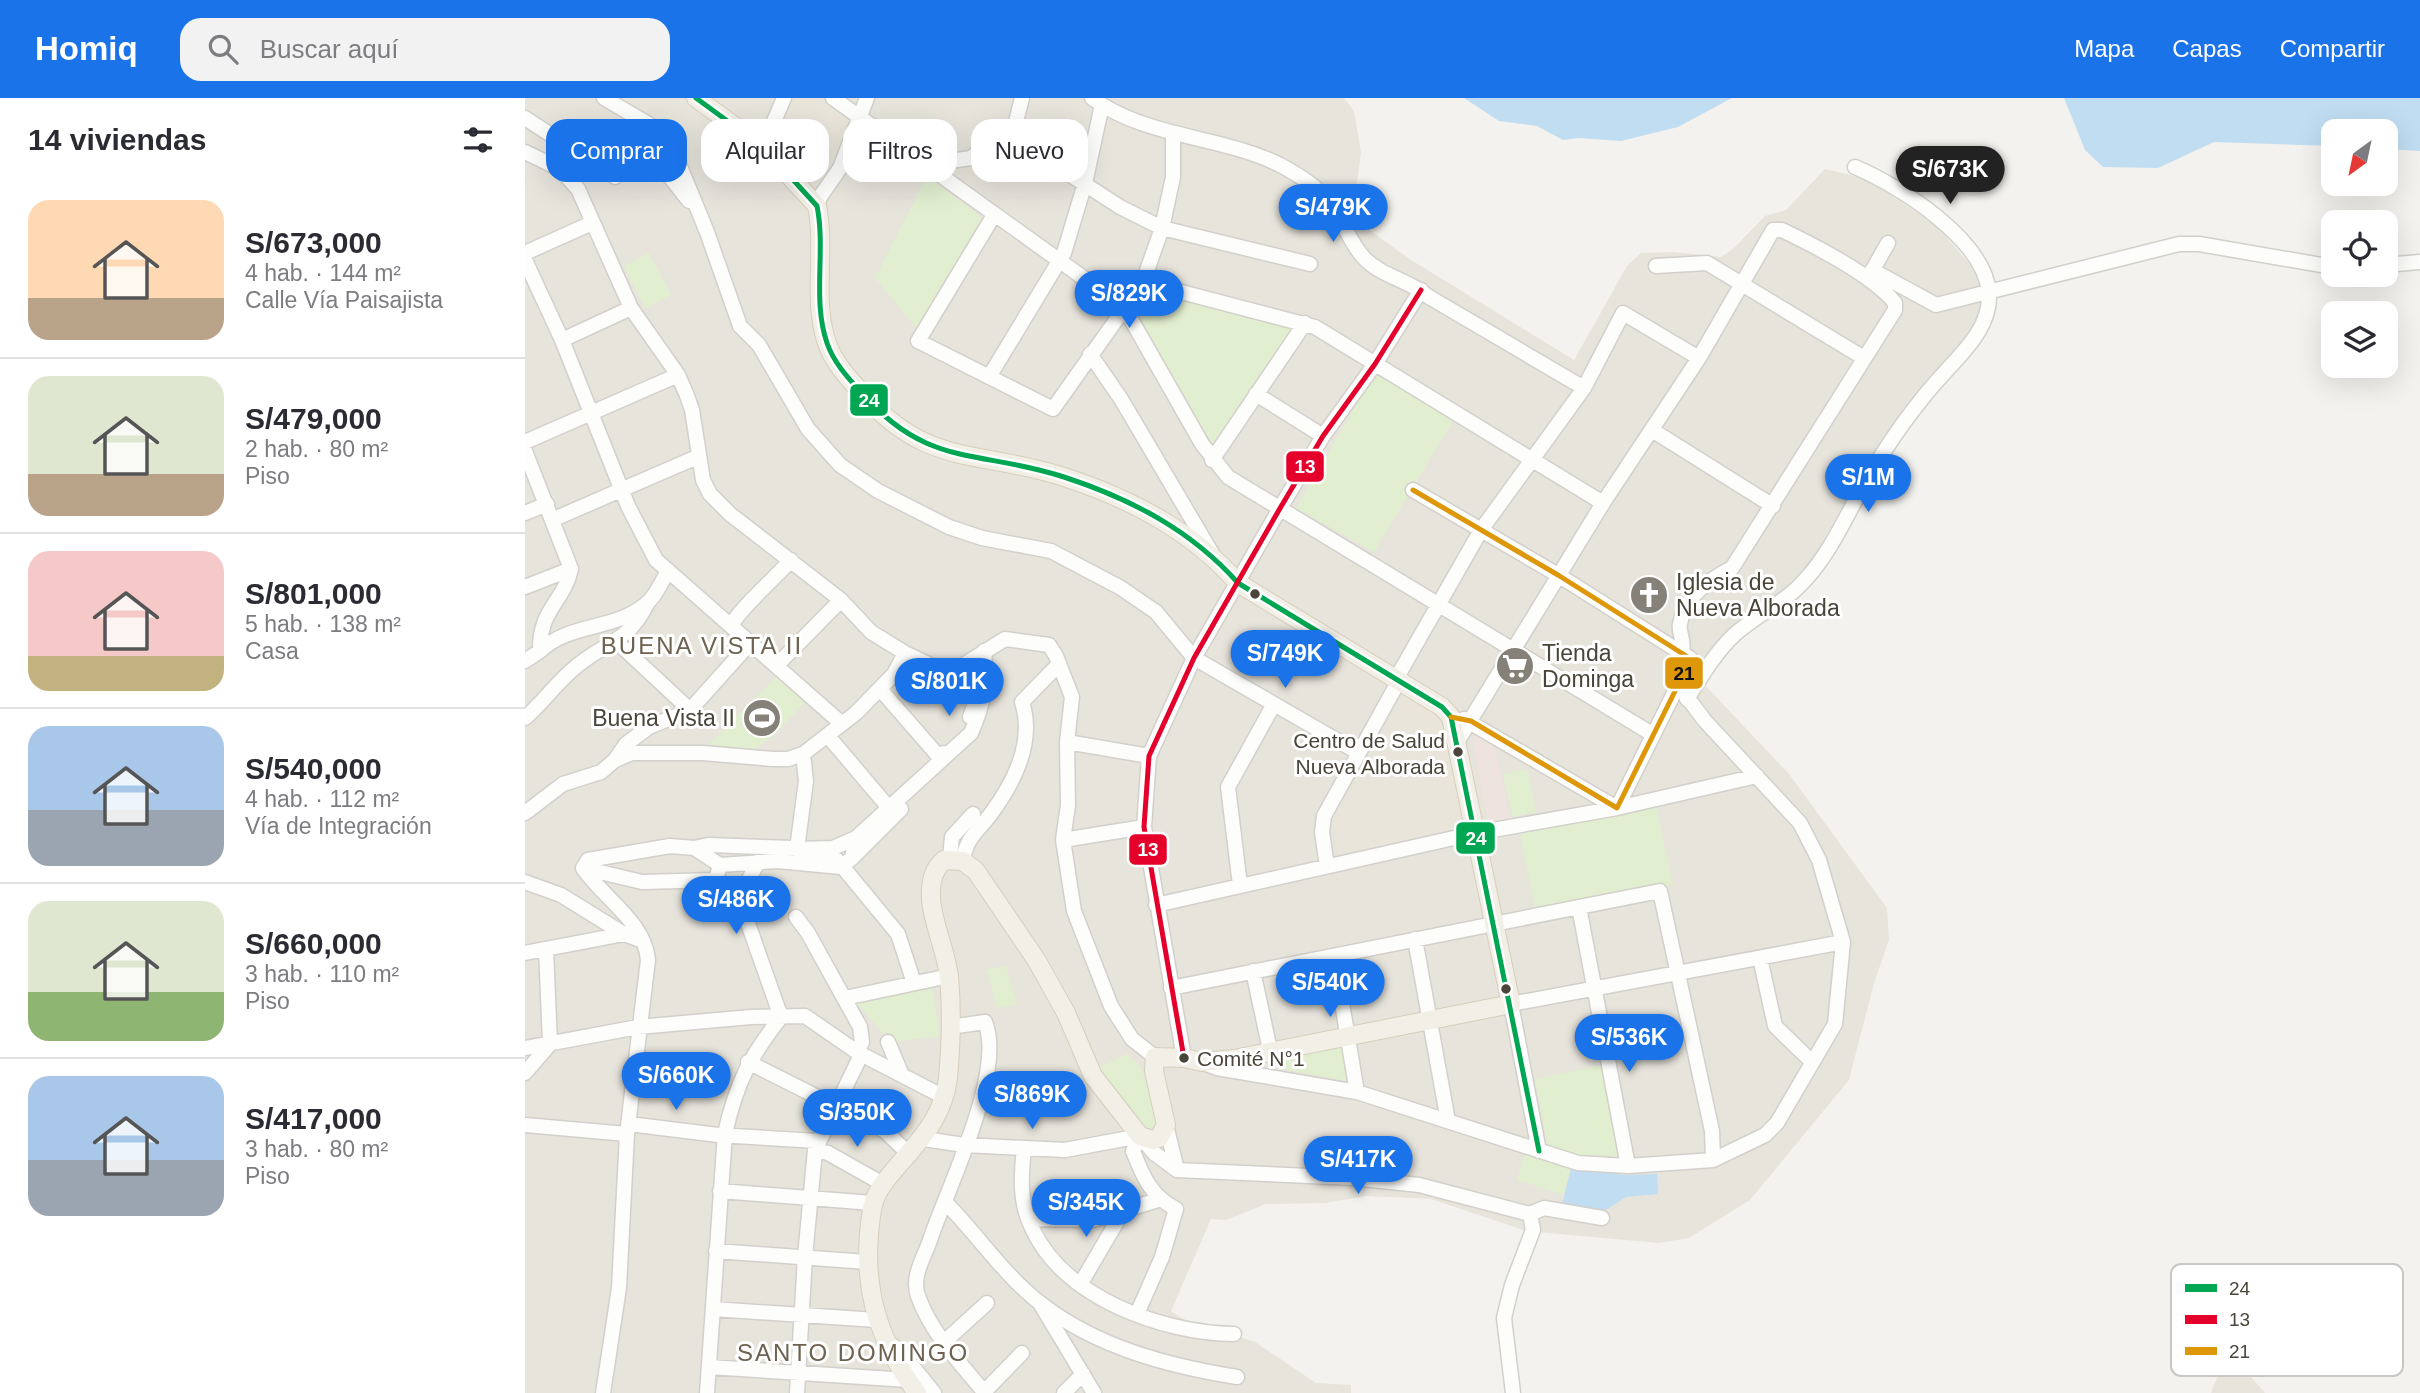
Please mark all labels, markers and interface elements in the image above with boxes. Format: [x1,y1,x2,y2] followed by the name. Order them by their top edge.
[180,18,670,81] search box
[35,30,138,67] text: Homiq
[204,30,242,68] icon: search
[260,34,398,64] text: Buscar aquí
[2074,35,2134,62] text: Mapa
[2172,35,2242,62] text: Capas
[2280,35,2385,62] text: Compartir
[546,119,687,182] chip: Comprar
[701,119,829,182] chip: Alquilar
[843,119,957,182] chip: Filtros
[971,119,1088,182] chip: Nuevo
[2321,119,2397,196] north arrow
[2321,119,2398,378] map controls
[459,121,497,159] icon: filters
[28,123,206,156] text: 14 viviendas
[1893,146,2007,206] pin: S/673K
[1912,156,1988,182] text: S/673K
[1276,184,1390,244] pin: S/479K
[1295,194,1371,220] text: S/479K
[2321,210,2398,287] button: locate
[245,226,382,259] text: S/673,000
[84,228,168,312] icon: home
[245,260,401,286] text: 4 hab. · 144 m²
[1072,271,1186,330] pin: S/829K
[1091,280,1167,306] text: S/829K
[245,287,443,313] text: Calle Vía Paisajista
[2321,301,2398,378] button: layers
[849,383,889,417] line badge: 24
[858,390,880,411] text: 24
[245,402,382,435] text: S/479,000
[84,404,168,488] icon: home
[245,436,388,462] text: 2 hab. · 80 m²
[1285,450,1325,483] line badge: 13
[1827,454,1909,514] pin: S/1M
[1294,456,1316,477] text: 13
[245,463,290,489] text: Piso
[1841,464,1895,490] text: S/1M
[1676,569,1840,621] place label: Iglesia de Nueva Alborada
[1628,574,1670,616] church icon: Iglesia de Nueva Alborada
[245,577,382,610] text: S/801,000
[84,579,168,663] icon: home
[1248,587,1262,601] unlabelled marker
[245,611,401,637] text: 5 hab. · 138 m²
[1228,630,1342,690] pin: S/749K
[601,632,803,659] district label: BUENA VISTA II
[245,638,299,664] text: Casa
[1247,640,1323,666] text: S/749K
[1542,640,1634,692] place label: Tienda Dominga
[1494,645,1536,687] supermarket icon: Tienda Dominga
[1664,656,1704,690] line badge: 21
[892,658,1006,718] pin: S/801K
[1673,663,1695,684] text: 21
[911,668,987,694] text: S/801K
[741,697,783,739] sports icon: Buena Vista II
[592,705,735,731] place label: Buena Vista II
[1293,729,1445,778] place label: Centro de Salud Nueva Alborada
[1451,745,1465,759] marker: Centro de Salud Nueva Alborada
[245,752,382,785] text: S/540,000
[84,754,168,838] icon: home
[245,786,399,812] text: 4 hab. · 112 m²
[245,813,432,839] text: Vía de Integración
[1455,821,1496,855] line badge: 24
[1465,828,1487,849] text: 24
[1128,833,1168,866] line badge: 13
[1137,839,1159,860] text: 13
[679,876,793,936] pin: S/486K
[698,886,774,912] text: S/486K
[245,927,382,960] text: S/660,000
[84,929,168,1013] icon: home
[1273,960,1387,1019] pin: S/540K
[245,961,399,987] text: 3 hab. · 110 m²
[1292,969,1368,995] text: S/540K
[1499,982,1513,996] unlabelled marker
[245,988,290,1014] text: Piso
[1572,1014,1686,1074] pin: S/536K
[1591,1024,1667,1050] text: S/536K
[1197,1047,1305,1070] place label: Comité N°1
[1177,1051,1191,1065] marker: Comité N°1
[619,1052,733,1112] pin: S/660K
[638,1062,714,1088] text: S/660K
[975,1072,1089,1131] pin: S/869K
[994,1081,1070,1107] text: S/869K
[800,1090,914,1149] pin: S/350K
[819,1099,895,1125] text: S/350K
[245,1102,382,1135] text: S/417,000
[84,1104,168,1188] icon: home
[245,1136,388,1162] text: 3 hab. · 80 m²
[1301,1136,1415,1196] pin: S/417K
[1320,1146,1396,1172] text: S/417K
[245,1163,290,1189] text: Piso
[1029,1180,1143,1239] pin: S/345K
[1048,1189,1124,1215] text: S/345K
[2171,1264,2403,1376] legend
[2229,1278,2251,1299] text: 24
[2229,1309,2250,1330] text: 13
[737,1339,969,1366] district label: SANTO DOMINGO
[2229,1341,2250,1362] text: 21

